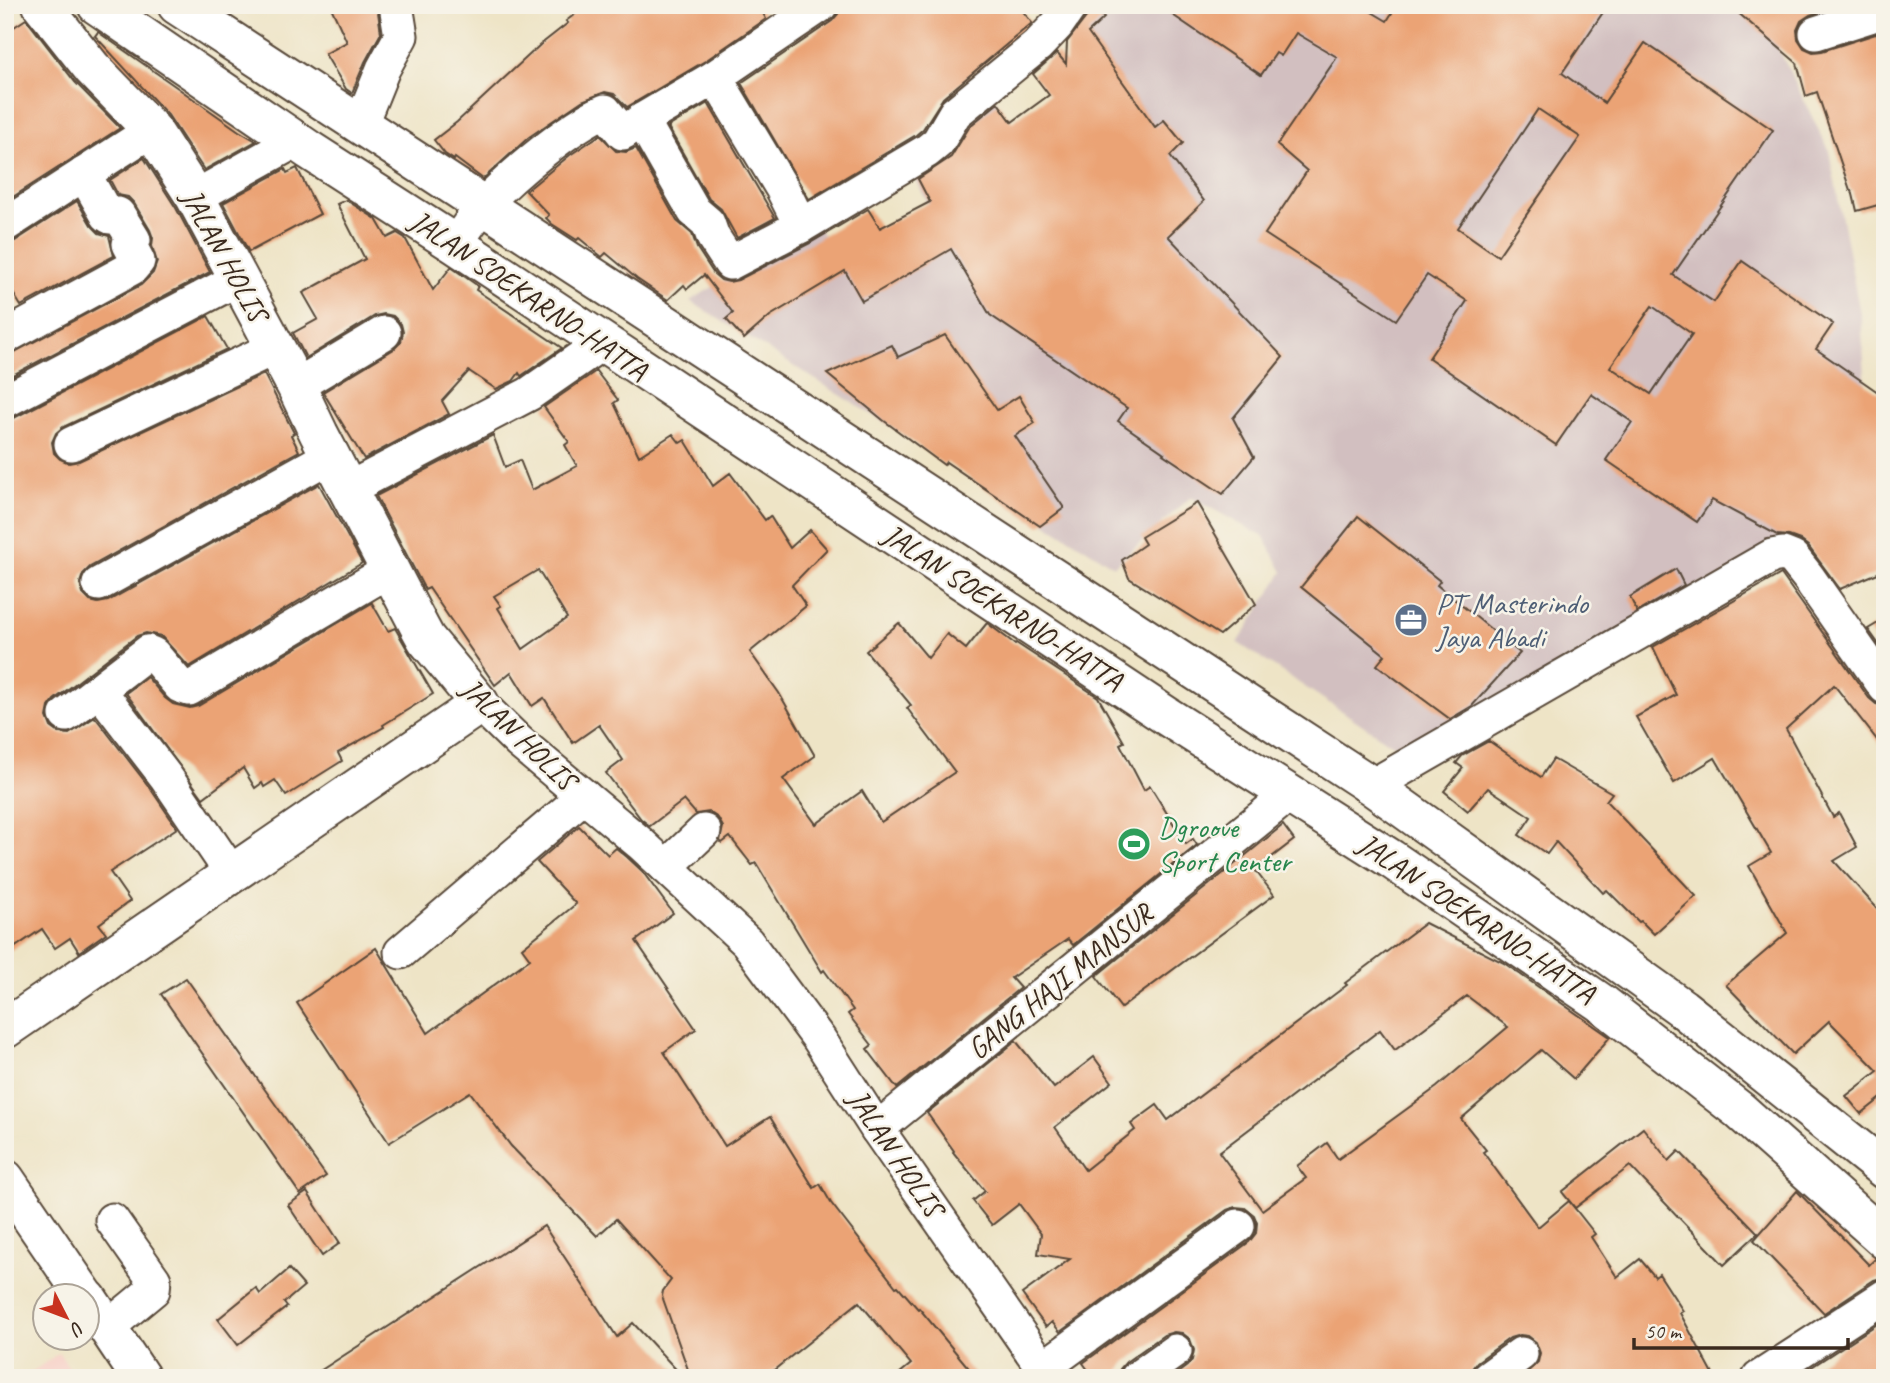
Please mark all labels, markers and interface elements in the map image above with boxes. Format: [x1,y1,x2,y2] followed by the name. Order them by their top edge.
[172,180,279,332] street label: JALAN HOLIS
[401,200,656,389] street label: JALAN SOEKARNO-HATTA
[874,514,1131,699] street label: JALAN SOEKARNO-HATTA
[1434,584,1589,656] place label: PT Masterindo Jaya Abadi
[1392,601,1430,639] office icon: PT Masterindo Jaya Abadi
[452,668,588,801] street label: JALAN HOLIS
[1158,808,1293,880] place label: Dgroove Sport Center
[1349,823,1604,1012] street label: JALAN SOEKARNO-HATTA
[1115,825,1153,863] sports icon: Dgroove Sport Center
[959,893,1162,1068] street label: GANG HAJI MANSUR
[838,1080,955,1228] street label: JALAN HOLIS
[32,1282,102,1352] north arrow
[1634,1306,1848,1350] scale bar
[63,1316,90,1342] text: U
[1645,1318,1683,1344] text: 50 m

